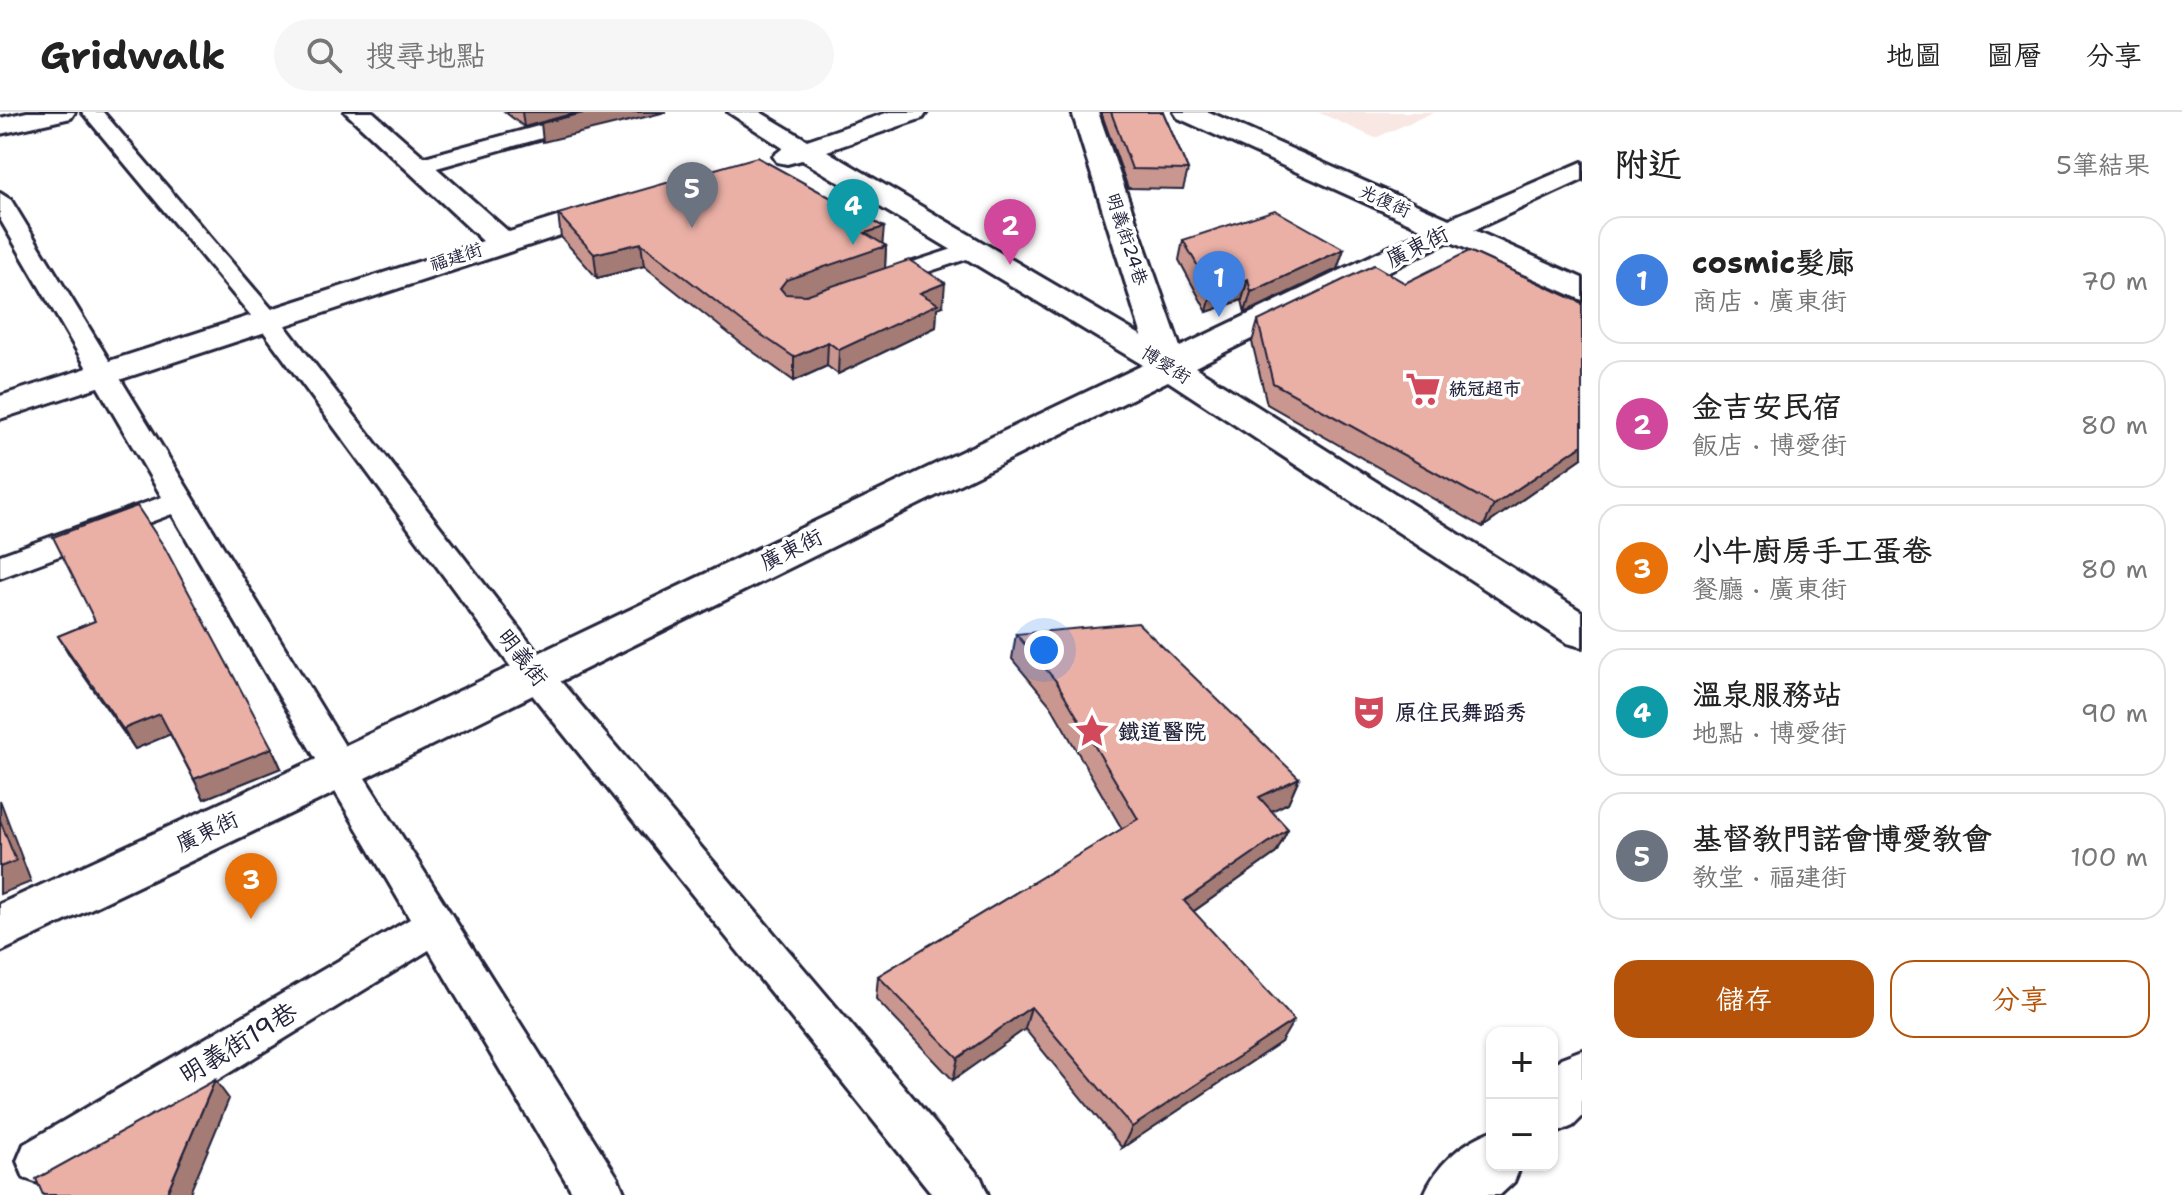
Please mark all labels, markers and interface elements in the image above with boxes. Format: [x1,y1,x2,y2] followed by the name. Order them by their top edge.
[274,19,834,91] search box
[40,30,226,81] text: Gridwalk
[302,33,346,77] icon: search
[366,35,486,76] text: 搜尋地點
[1886,36,1942,74] text: 地圖
[1986,36,2042,74] text: 圖層
[2086,36,2142,74] text: 分享
[1614,141,1682,187] text: 附近
[2056,147,2150,182] text: 5筆結果
[666,162,718,228] pin: 5
[827,179,879,245] pin: 4
[1355,179,1415,223] street label: 光復街
[1101,190,1153,288] street label: 明義街24巷
[984,199,1036,265] pin: 2
[1381,219,1453,274] street label: 廣東街
[427,237,485,277] street label: 福建街
[1692,242,1855,283] text: cosmic髮廊
[1193,251,1245,317] pin: 1
[1636,263,1648,298] text: 1
[2081,263,2148,298] text: 70 m
[1692,283,1847,318] text: 商店 · 廣東街
[1137,341,1195,389] street label: 博愛街
[1404,370,1442,408] supermarket icon: 統冠超市
[1449,377,1521,401] place label: 統冠超市
[1692,386,1842,427] text: 金吉安民宿
[1633,407,1651,442] text: 2
[2081,407,2148,442] text: 80 m
[1692,427,1847,462] text: 飯店 · 博愛街
[755,522,827,577] street label: 廣東街
[1692,530,1932,571] text: 小牛廚房手工蛋卷
[1633,551,1651,586] text: 3
[2081,551,2148,586] text: 80 m
[1692,571,1847,606] text: 餐廳 · 廣東街
[491,622,554,692] street label: 明義街
[1024,630,1064,670] your location
[1692,674,1842,715] text: 溫泉服務站
[1350,693,1388,731] theatre icon: 原住民舞蹈秀
[1633,695,1651,730] text: 4
[2081,695,2148,730] text: 90 m
[1395,698,1527,727] place label: 原住民舞蹈秀
[1073,712,1111,750] place icon: 鐵道醫院
[1692,715,1847,750] text: 地點 · 博愛街
[1118,717,1206,746] place label: 鐵道醫院
[171,804,243,859] street label: 廣東街
[1692,818,1992,859] text: 基督教門諾會博愛教會
[1634,839,1650,874] text: 5
[2070,839,2148,874] text: 100 m
[225,853,277,919] pin: 3
[1692,859,1847,894] text: 教堂 · 福建街
[1614,960,1874,1038] button: 儲存
[1890,960,2150,1038] button: 分享
[172,994,303,1092] street label: 明義街19巷
[1486,1027,1558,1171] map controls
[1486,1027,1558,1099] button: +
[1486,1099,1558,1171] button: −

